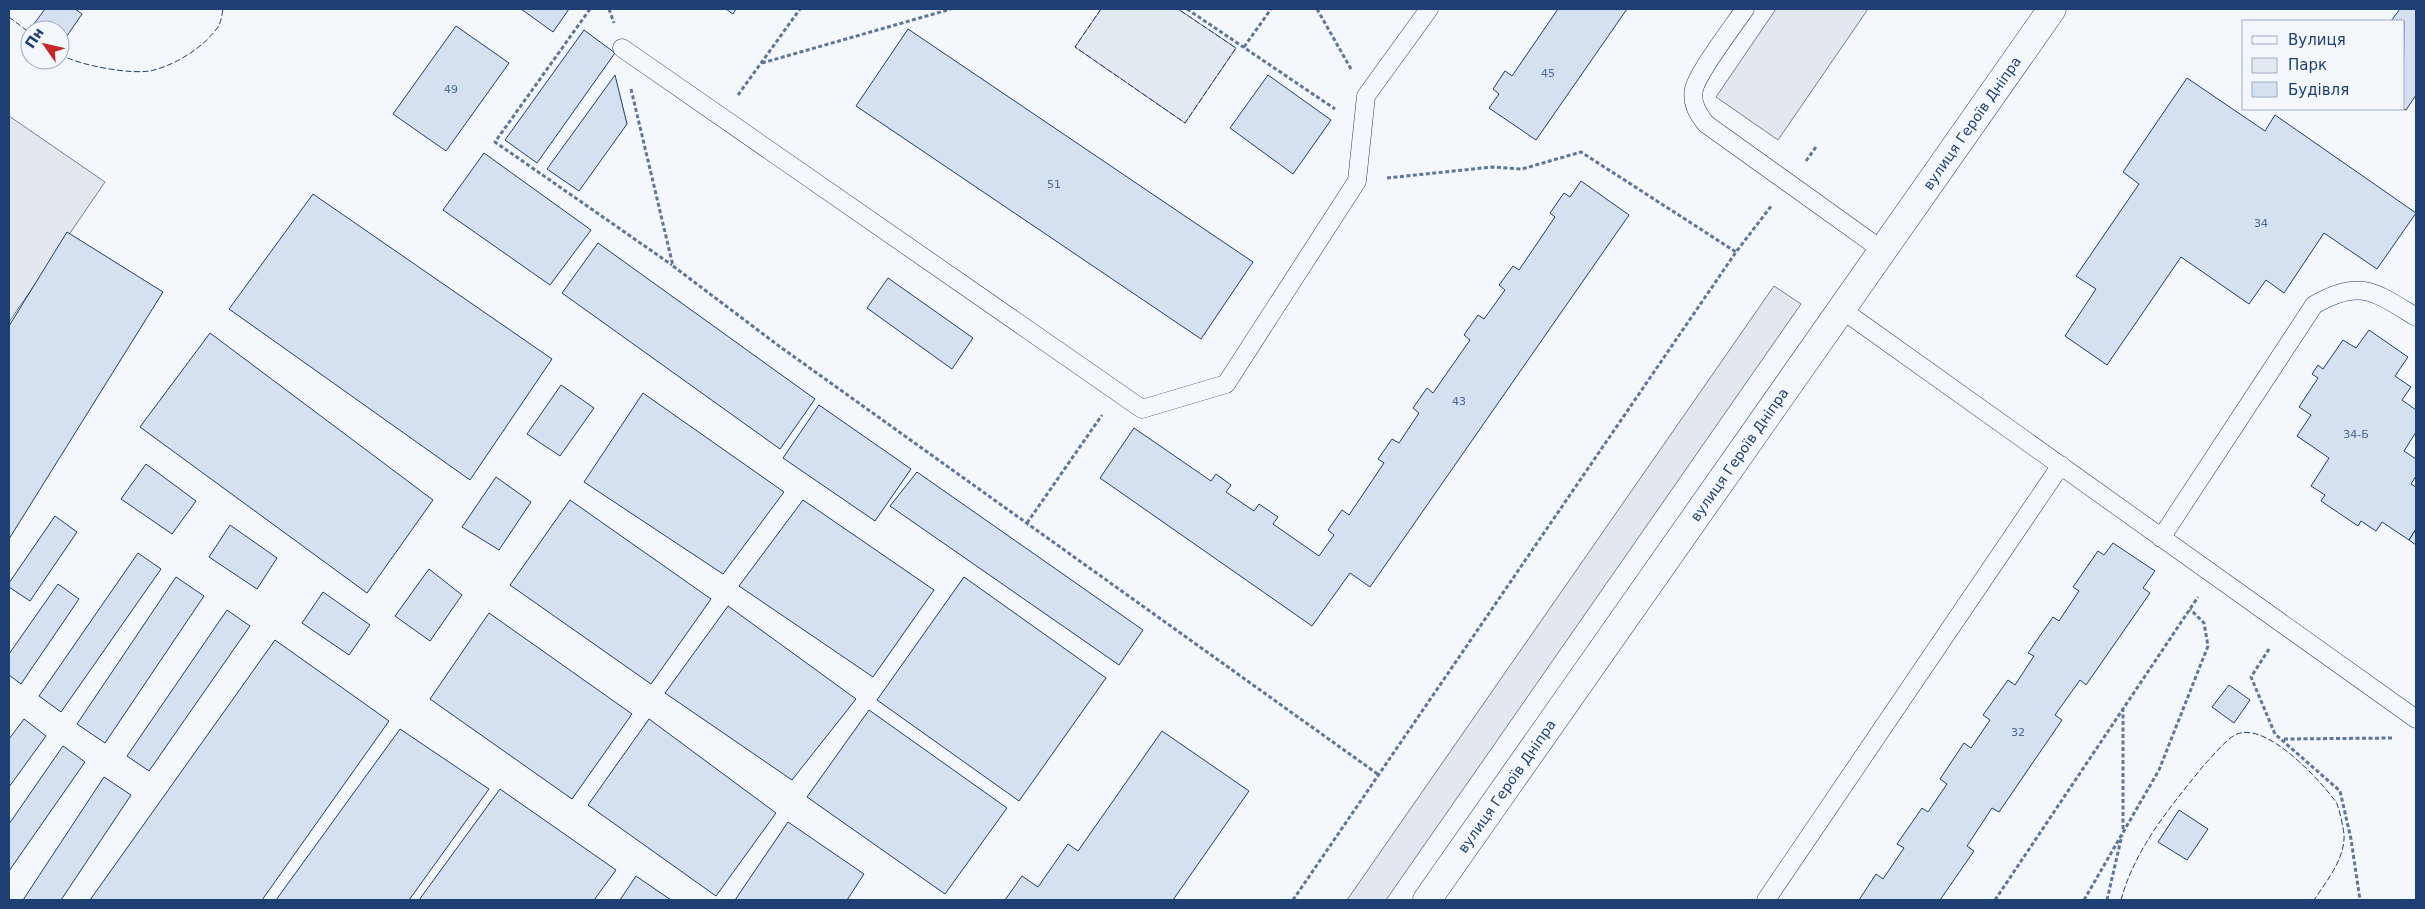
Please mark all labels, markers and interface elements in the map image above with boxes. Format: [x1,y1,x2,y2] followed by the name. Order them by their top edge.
[20,20,70,70] north arrow
[2242,20,2405,110] legend
[22,24,47,51] text: Пн
[2288,31,2346,49] text: Вулиця
[1920,53,2024,193] street label: вулиця Героїв Дніпра
[2288,56,2327,74] text: Парк
[1541,67,1555,80] house number: 45
[2288,81,2349,99] text: Будівля
[444,83,458,96] house number: 49
[1047,178,1061,191] house number: 51
[2254,217,2268,230] house number: 34
[1687,385,1792,524] street label: вулиця Героїв Дніпра
[1452,395,1466,408] house number: 43
[2343,428,2369,441] house number: 34-Б
[1455,717,1559,856] street label: вулиця Героїв Дніпра
[2011,726,2025,739] house number: 32

